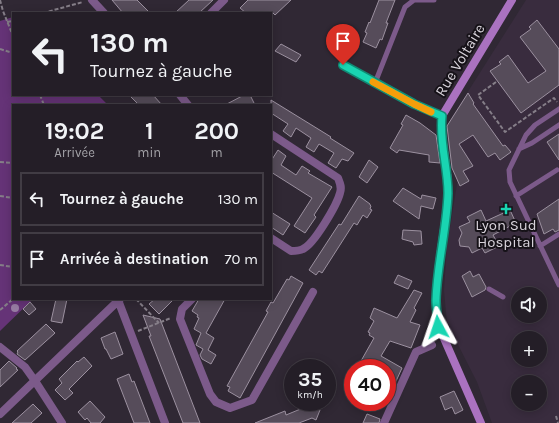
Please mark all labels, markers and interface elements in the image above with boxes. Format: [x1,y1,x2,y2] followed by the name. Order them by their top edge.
[431,20,489,100] street label: Rue Voltaire
[326,24,360,65] pin
[90,26,169,59] text: 130 m
[24,28,76,80] icon: left
[332,30,354,52] icon: arrive
[90,60,232,82] text: Tournez à gauche
[45,117,104,145] text: 19:02
[145,117,154,145] text: 1
[194,117,239,145] text: 200
[54,145,95,160] text: Arrivée
[137,145,161,160] text: min
[210,145,223,160] text: m
[26,188,48,210] icon: left
[60,190,184,208] text: Tournez à gauche
[218,190,258,208] text: 130 m
[500,203,512,215] marker: Lyon Sud Hospital
[475,216,537,251] place label: Lyon Sud Hospital
[26,248,48,270] icon: arrive
[60,250,209,268] text: Arrivée à destination
[224,250,258,268] text: 70 m
[511,287,547,411] map controls
[511,287,547,323] button: sound
[417,306,459,348] position arrow
[511,331,547,367] button: +
[344,359,396,411] speed limit sign: 40
[298,368,322,391] text: 35
[511,375,547,411] button: −
[297,389,323,401] text: km/h

